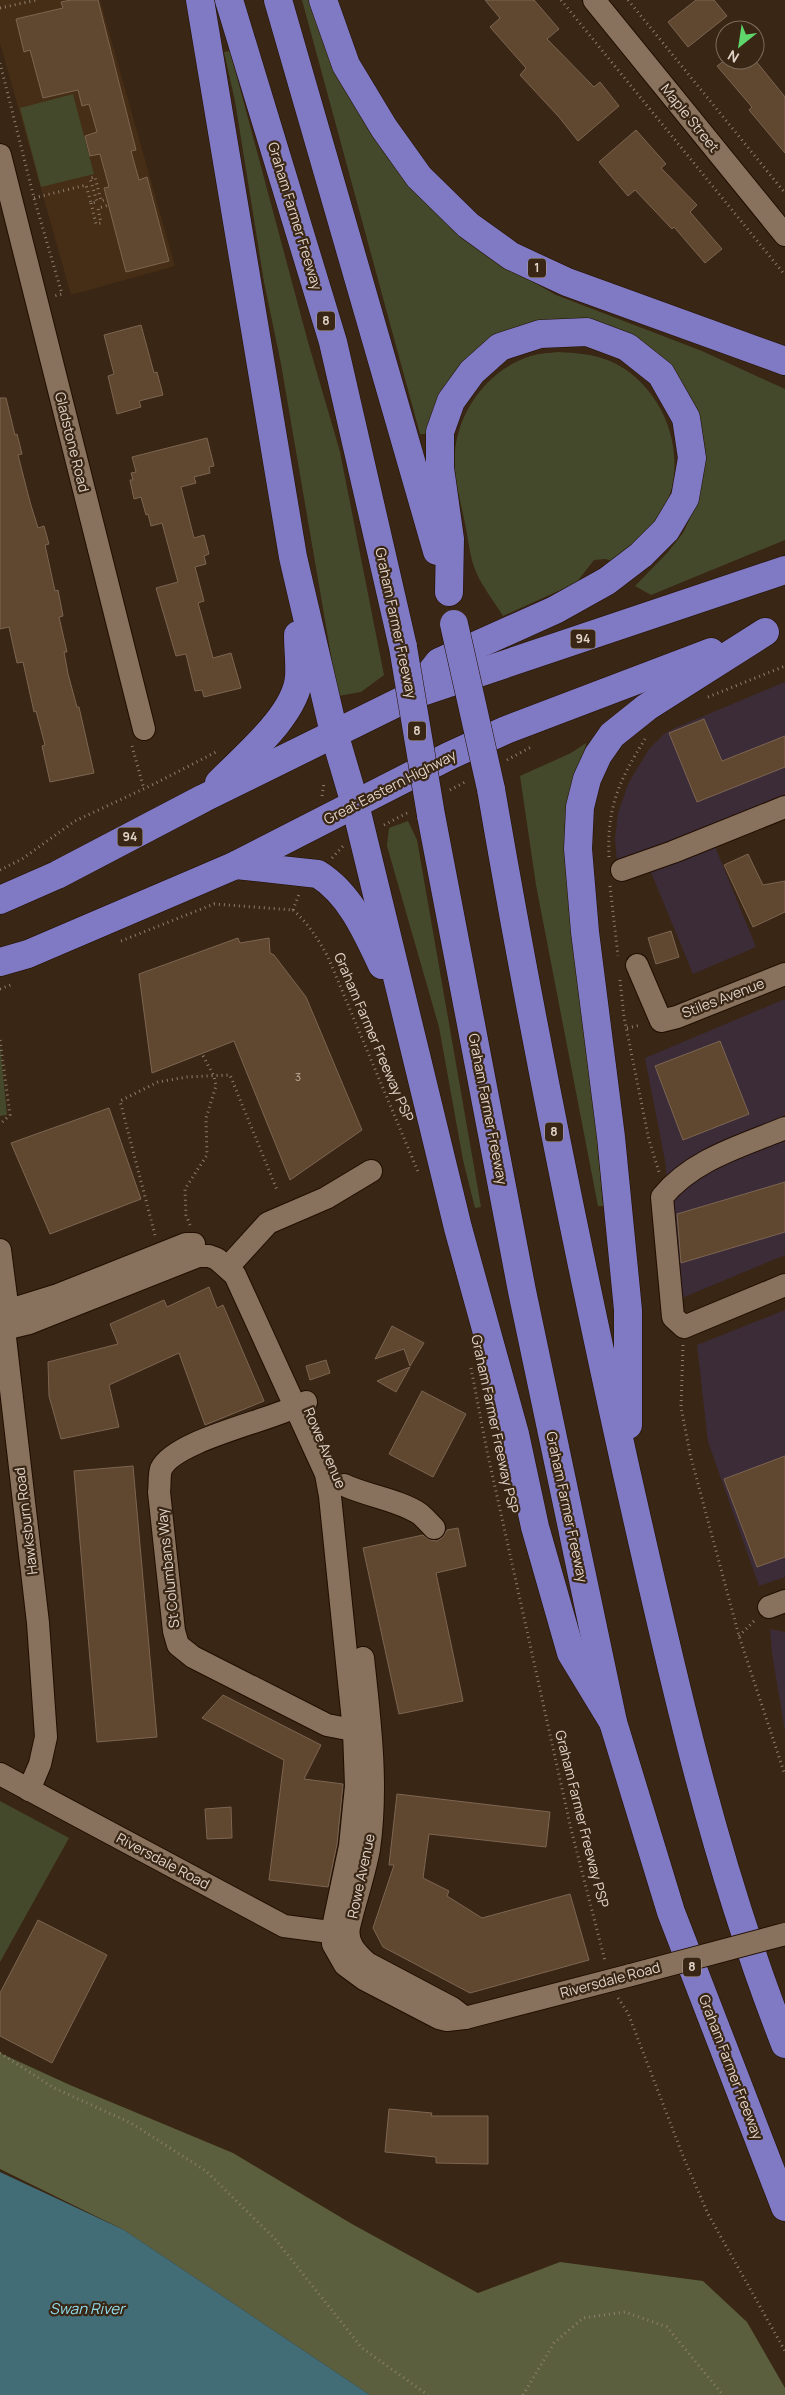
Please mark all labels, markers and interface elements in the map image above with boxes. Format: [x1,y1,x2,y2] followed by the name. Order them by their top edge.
[715,20,765,70] north arrow
[724,46,742,67] text: N
[657,79,724,156] street label: Maple Street
[264,140,327,293] street label: Graham Farmer Freeway
[528,258,546,278] road number: 1
[317,312,335,331] road number: 8
[51,390,94,494] street label: Gladstone Road
[371,546,422,701] street label: Graham Farmer Freeway
[570,630,596,648] road number: 94
[408,721,426,740] road number: 8
[320,745,460,828] street label: Great Eastern Highway
[118,828,142,846] road number: 94
[330,949,419,1125] street label: Graham Farmer Freeway PSP
[679,973,767,1022] street label: Stiles Avenue
[464,1032,513,1187] street label: Graham Farmer Freeway
[295,1069,301,1084] house number: 3
[545,1122,563,1142] road number: 8
[467,1333,524,1515] street label: Graham Farmer Freeway PSP
[300,1404,351,1491] street label: Rowe Avenue
[542,1430,593,1585] street label: Graham Farmer Freeway
[9,1466,42,1576] street label: Hawksburn Road
[152,1507,183,1629] street label: St Columbans Way
[551,1728,614,1910] street label: Graham Farmer Freeway PSP
[113,1828,213,1893] street label: Riversdale Road
[342,1832,379,1920] street label: Rowe Avenue
[558,1957,662,2002] street label: Riversdale Road
[683,1958,701,1976] road number: 8
[695,1992,768,2143] street label: Graham Farmer Freeway
[49,2298,127,2319] water label: Swan River

